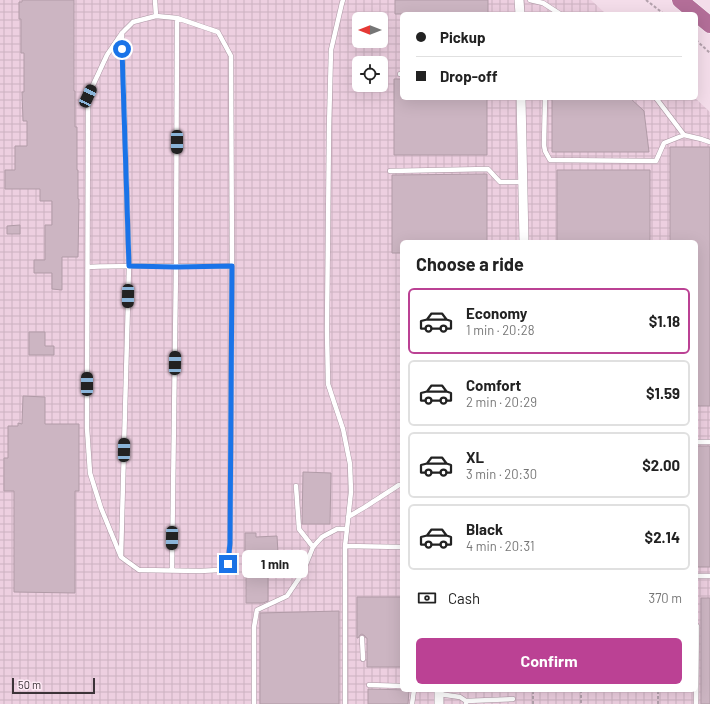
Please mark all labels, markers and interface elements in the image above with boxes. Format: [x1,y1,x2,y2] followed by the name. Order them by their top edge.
[352,12,388,48] north arrow
[352,12,388,92] map controls
[440,28,486,46] text: Pickup
[113,40,131,58] route start
[352,56,388,92] button: locate
[440,67,498,85] text: Drop-off
[77,83,99,109] car
[171,130,183,154] car
[416,253,524,275] text: Choose a ride
[122,284,134,308] car
[418,303,454,339] icon: car
[466,304,527,322] text: Economy
[649,312,680,330] text: $1.18
[466,322,535,338] text: 1 min · 20:28
[169,351,181,375] car
[81,372,93,396] car
[418,375,454,411] icon: car
[466,376,521,394] text: Comfort
[646,384,680,402] text: $1.59
[466,394,537,410] text: 2 min · 20:29
[118,438,130,462] car
[418,447,454,483] icon: car
[466,448,484,466] text: XL
[642,456,680,474] text: $2.00
[466,466,537,482] text: 3 min · 20:30
[418,519,454,555] icon: car
[466,520,503,538] text: Black
[166,526,178,550] car
[645,528,680,546] text: $2.14
[466,538,535,554] text: 4 min · 20:31
[242,550,308,578] callout: 1 min
[219,555,237,573] route end
[261,556,289,572] text: 1 min
[416,587,438,609] icon: cash
[448,589,480,607] text: Cash
[648,590,682,606] text: 370 m
[416,638,682,684] button: Confirm
[12,676,95,695] scale bar
[18,678,41,691] text: 50 m

